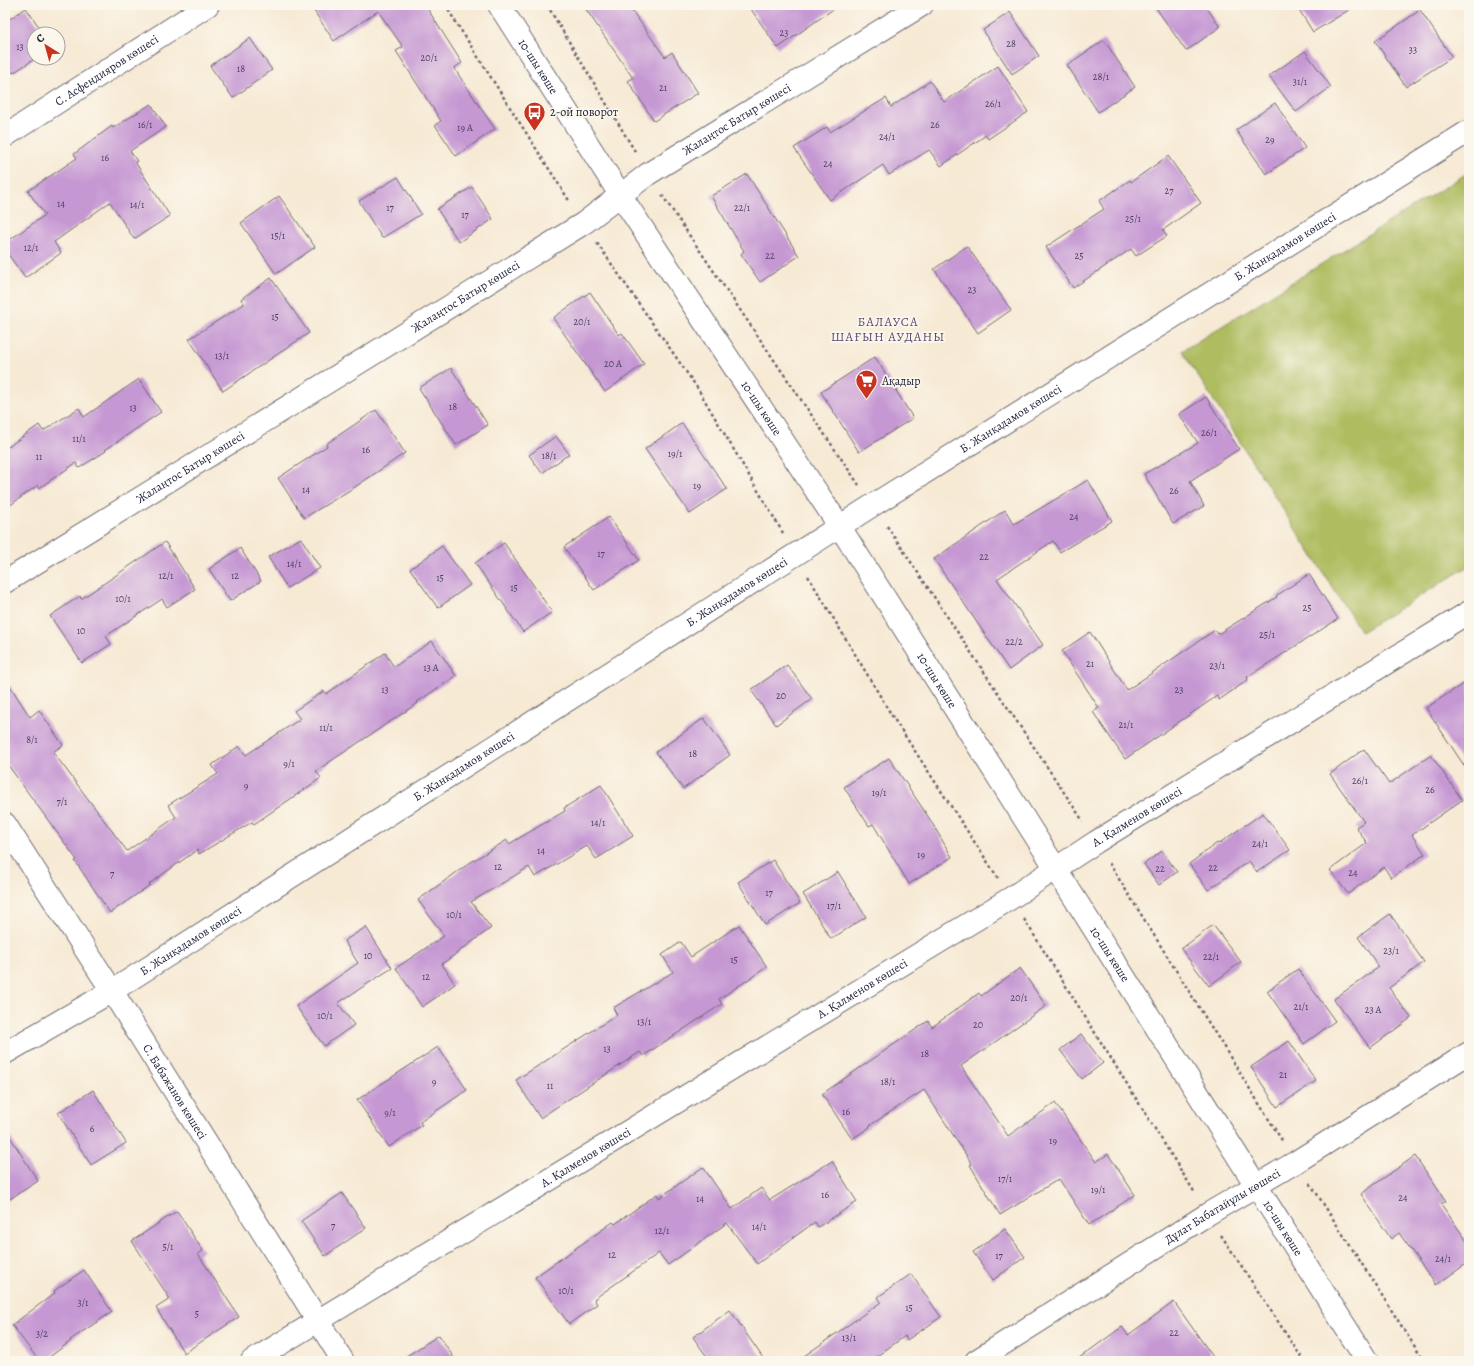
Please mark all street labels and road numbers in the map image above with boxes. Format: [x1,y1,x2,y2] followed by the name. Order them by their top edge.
[52,31,162,110] street label: С. Асфендияров көшесі
[515,36,562,97] street label: 10-шы көше
[679,80,794,159] street label: Жалаңтос Батыр көшесі
[1231,208,1339,284] street label: Б. Жанқадамов көшесі
[408,257,523,336] street label: Жалаңтос Батыр көшесі
[737,378,785,439] street label: 10-шы көше
[957,381,1065,457] street label: Б. Жанқадамов көшесі
[133,427,247,507] street label: Жалаңтос Батыр көшесі
[683,554,791,630] street label: Б. Жанқадамов көшесі
[913,650,960,711] street label: 10-шы көше
[410,728,518,805] street label: Б. Жанқадамов көшесі
[1088,783,1185,851] street label: А. Қалменов көшесі
[137,902,244,979] street label: Б. Жанқадамов көшесі
[1086,924,1134,985] street label: 10-шы көше
[814,955,910,1023] street label: А. Қалменов көшесі
[139,1041,211,1142] street label: С. Бабажанов көшесі
[537,1124,634,1191] street label: А. Қалменов көшесі
[1161,1165,1283,1248] street label: Дұлат Бабатайұлы көшесі
[1260,1197,1307,1259] street label: 10-шы көше

